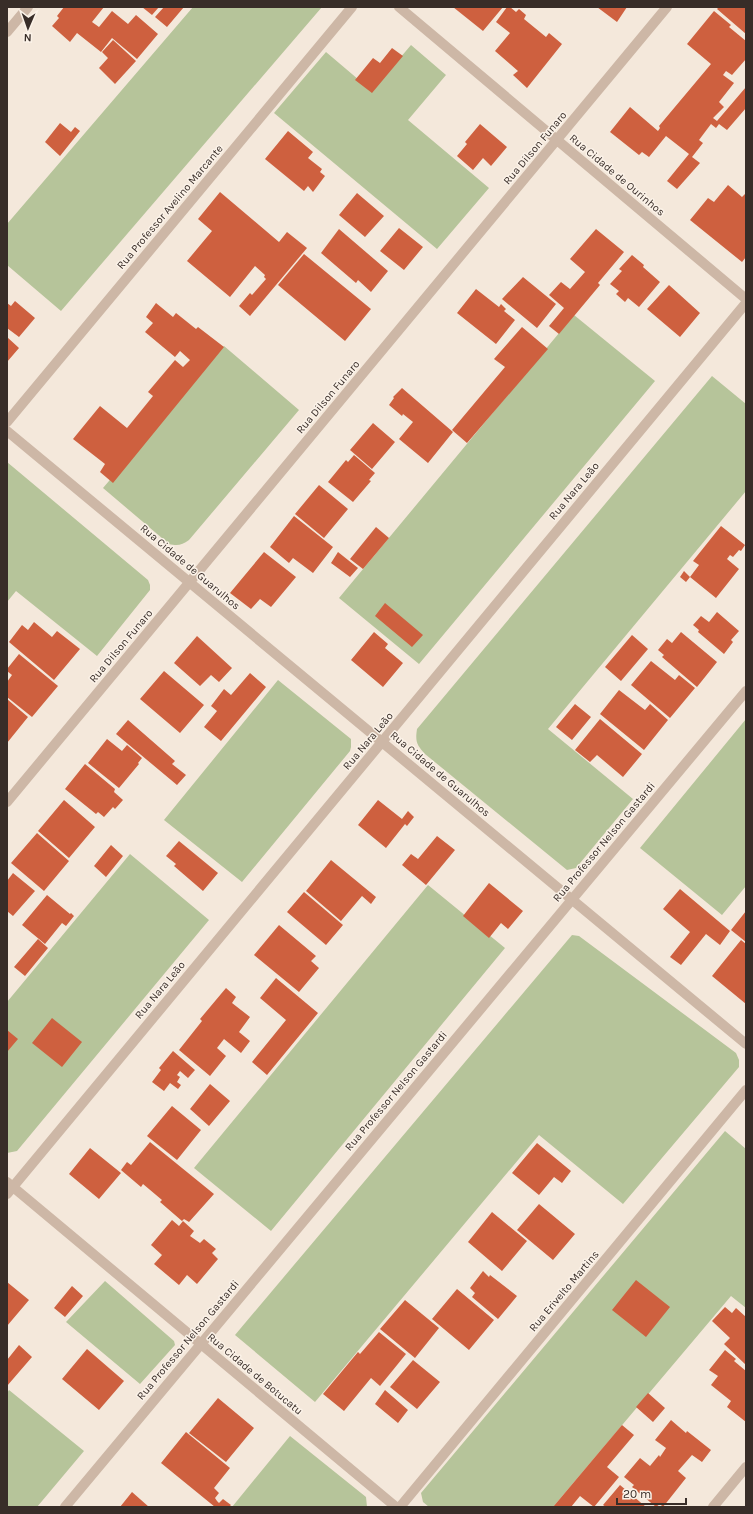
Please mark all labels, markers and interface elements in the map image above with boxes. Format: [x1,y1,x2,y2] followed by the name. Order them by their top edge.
[8,8,48,48] north arrow
[23,31,32,44] text: N
[501,109,569,187] street label: Rua Dilson Funaro
[567,131,667,219] street label: Rua Cidade de Ourinhos
[114,142,226,272] street label: Rua Professor Avelino Marcante
[294,358,362,436] street label: Rua Dilson Funaro
[546,460,602,522] street label: Rua Nara Leão
[137,521,243,613] street label: Rua Cidade de Guarulhos
[87,607,155,685] street label: Rua Dilson Funaro
[340,710,396,772] street label: Rua Nara Leão
[387,728,493,820] street label: Rua Cidade de Guarulhos
[550,780,658,904] street label: Rua Professor Nelson Gastardi
[132,959,188,1021] street label: Rua Nara Leão
[342,1029,450,1153] street label: Rua Professor Nelson Gastardi
[526,1248,602,1334] street label: Rua Erivelto Martins
[134,1278,242,1402] street label: Rua Professor Nelson Gastardi
[205,1330,305,1418] street label: Rua Cidade de Botucatu
[617,1480,686,1506] scale bar
[623,1487,651,1501] text: 20 m

